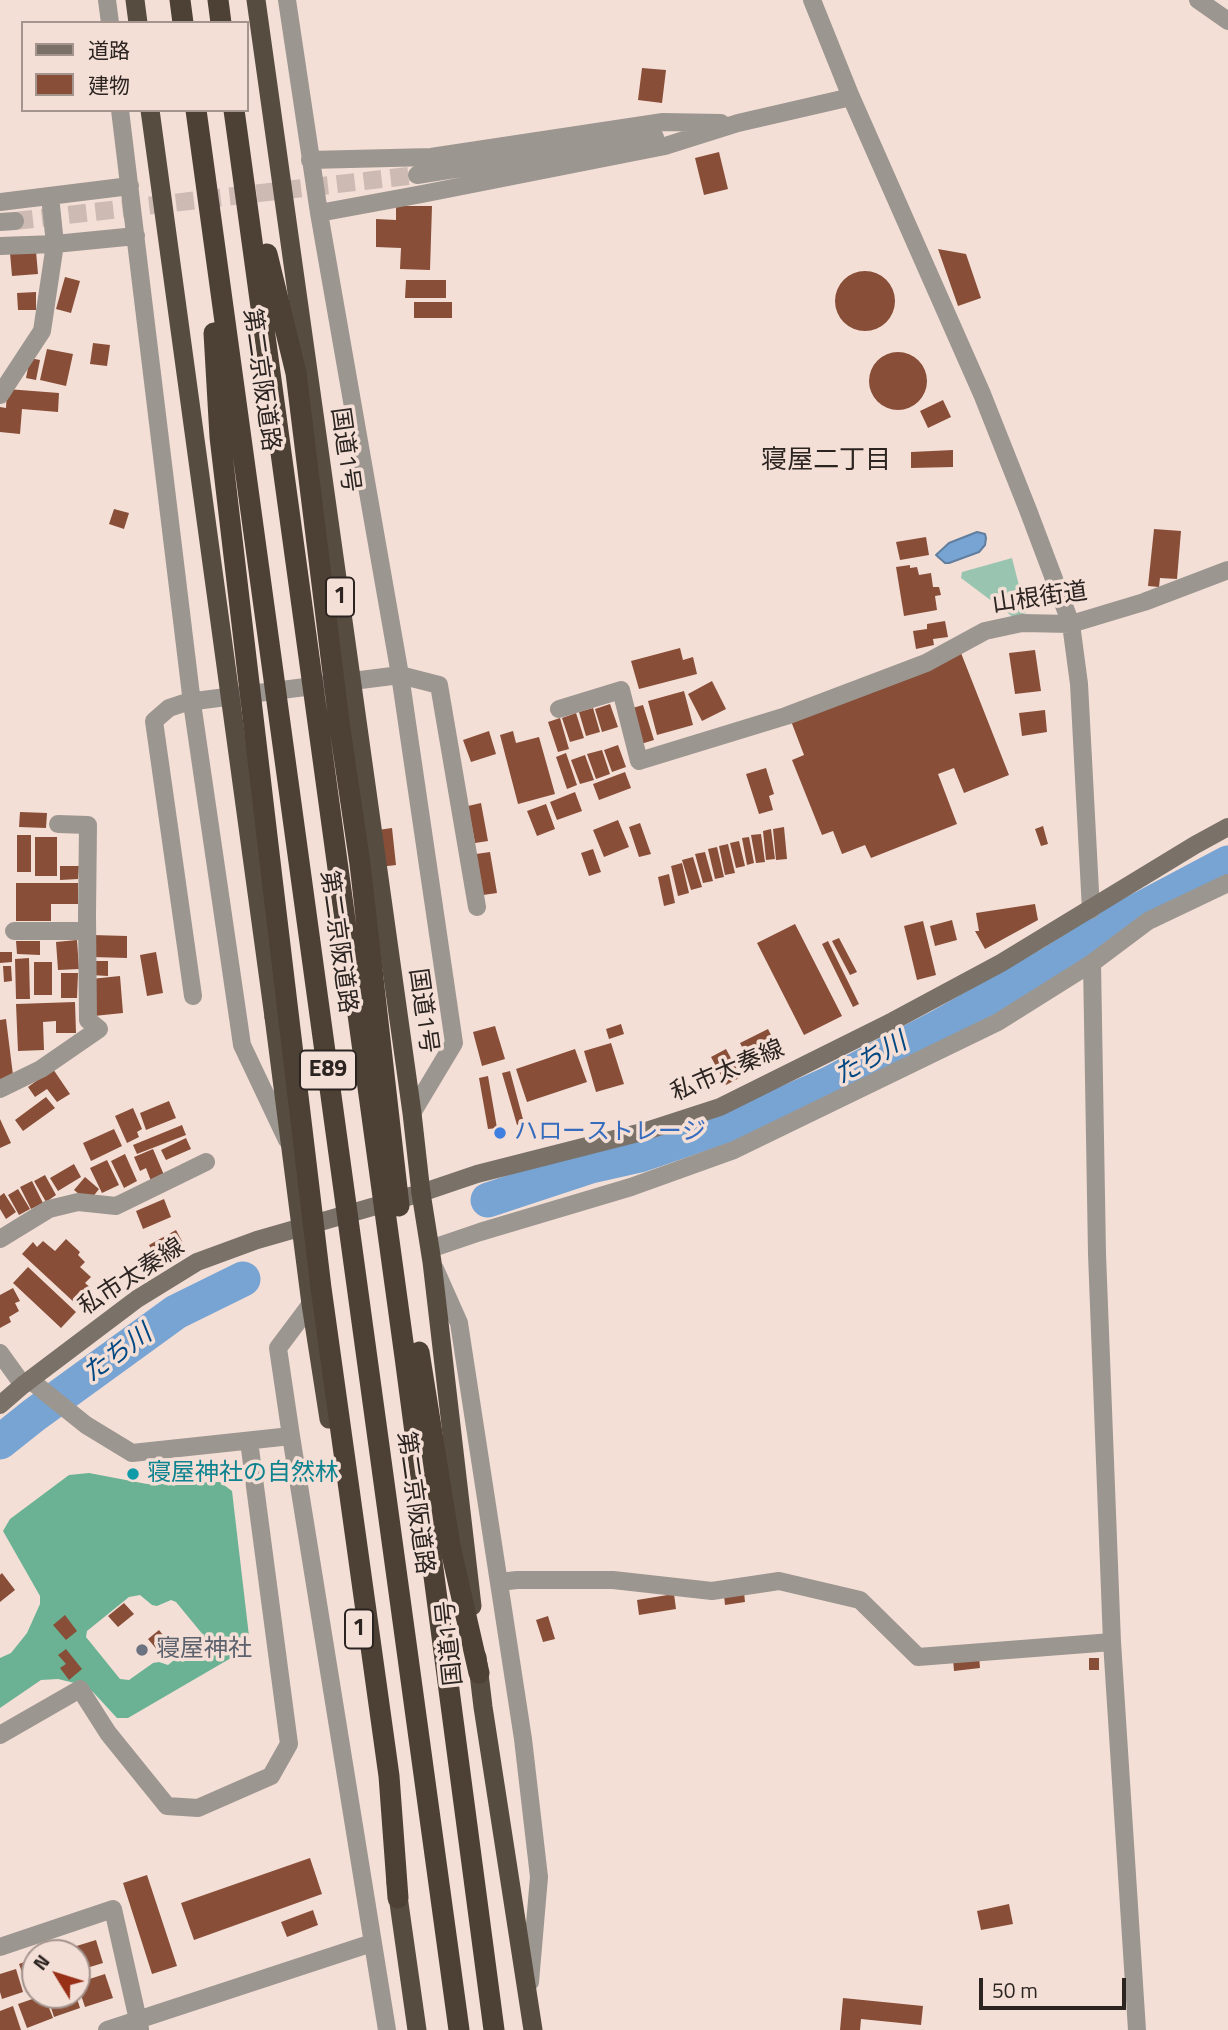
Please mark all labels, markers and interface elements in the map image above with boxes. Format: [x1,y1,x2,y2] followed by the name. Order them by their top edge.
[21,21,248,112] legend
[88,34,130,66] text: 道路
[88,69,130,101] text: 建物
[236,307,284,453] street label: 第二京阪道路
[324,406,364,494] street label: 国道1号
[761,446,891,478] district label: 寝屋二丁目
[326,578,354,617] road number: 1
[990,578,1090,620] street label: 山根街道
[313,869,361,1015] street label: 第二京阪道路
[402,967,442,1055] street label: 国道1号
[829,1027,913,1093] water label: たち川
[667,1035,789,1109] street label: 私市太秦線
[300,1050,356,1090] road number: E89
[514,1119,706,1147] place label: ハローストレージ
[492,1125,508,1141] marker: ハローストレージ
[74,1233,190,1323] street label: 私市太秦線
[77,1319,159,1391] water label: たち川
[390,1430,438,1576] street label: 第二京阪道路
[147,1460,339,1488] place label: 寝屋神社の自然林
[125,1466,141,1482] marker: 寝屋神社の自然林
[432,1599,470,1687] street label: 国道1号
[345,1610,373,1648] road number: 1
[156,1636,252,1664] place label: 寝屋神社
[134,1642,150,1658] marker: 寝屋神社
[21,1939,91,2009] north arrow
[25,1948,56,1976] text: N
[983,1964,1130,2008] scale bar
[992,1974,1038,2006] text: 50 m

